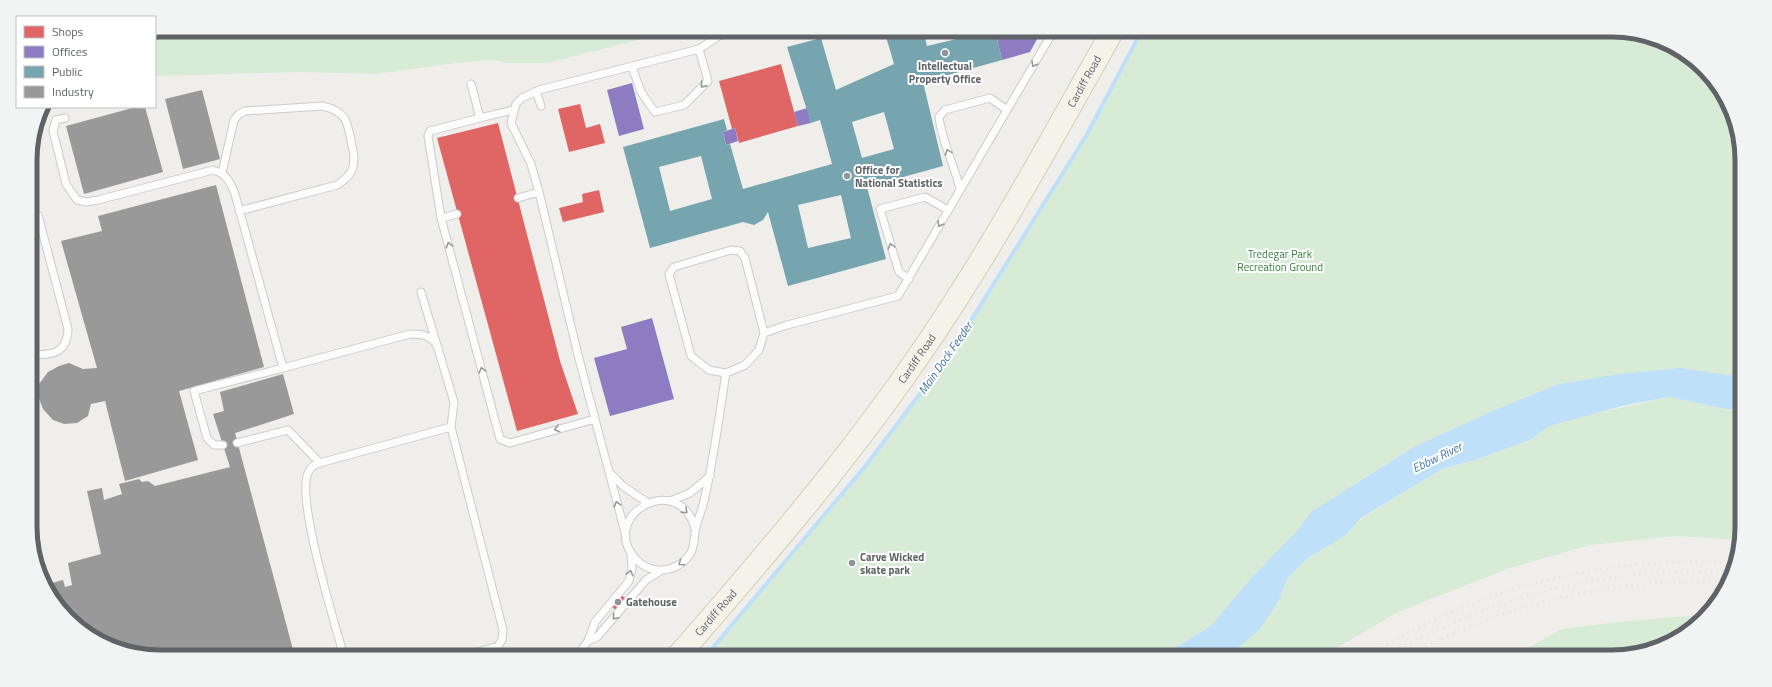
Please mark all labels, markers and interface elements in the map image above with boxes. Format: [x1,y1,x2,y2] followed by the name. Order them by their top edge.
[16,16,156,108] legend
[52,22,84,41] text: Shops
[52,42,88,61] text: Offices
[940,48,950,58] marker: Intellectual Property Office
[1063,52,1105,110] street label: Cardiff Road
[909,58,982,87] place label: Intellectual Property Office
[1031,60,1038,67] one-way arrow
[52,62,82,81] text: Public
[700,80,707,88] one-way arrow
[52,82,94,101] text: Industry
[945,148,953,156] one-way arrow
[855,162,943,191] place label: Office for National Statistics
[842,171,852,181] marker: Office for National Statistics
[937,220,944,227] one-way arrow
[445,242,453,248] one-way arrow
[887,243,896,250] one-way arrow
[1237,246,1323,275] park label: Tredegar Park Recreation Ground
[913,316,978,398] water label: Main Dock Feeder
[894,331,940,387] street label: Cardiff Road
[478,367,487,374] one-way arrow
[554,424,561,433] one-way arrow
[1409,436,1467,477] water label: Ebbw River
[613,501,622,508] one-way arrow
[680,506,688,513] one-way arrow
[860,549,924,578] place label: Carve Wicked skate park
[678,558,685,565] one-way arrow
[847,558,857,568] marker: Carve Wicked skate park
[626,570,634,577] one-way arrow
[691,586,740,639] street label: Cardiff Road
[626,594,677,610] place label: Gatehouse
[613,597,623,607] marker: Gatehouse
[612,612,619,619] one-way arrow

